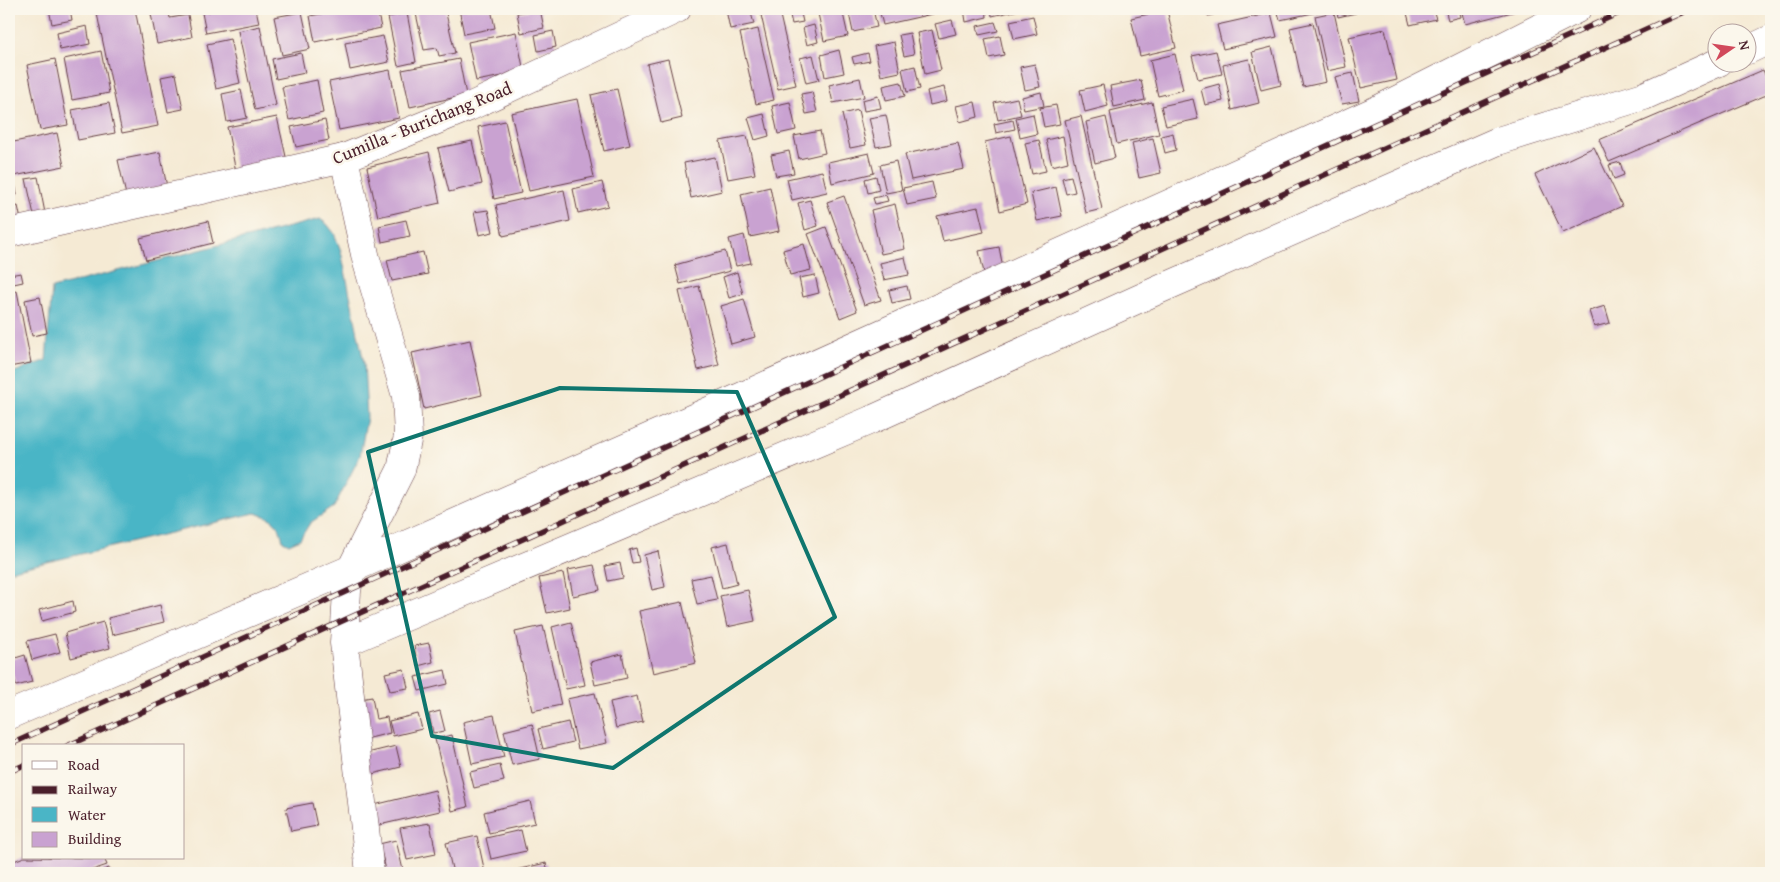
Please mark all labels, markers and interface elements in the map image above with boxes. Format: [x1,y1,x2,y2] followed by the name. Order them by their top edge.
[1708,22,1758,72] north arrow
[1734,38,1756,53] text: N
[328,74,516,171] street label: Cumilla - Burichang Road
[22,744,185,860] legend
[68,754,99,775] text: Road
[68,778,118,799] text: Railway
[68,804,106,825] text: Water
[68,828,122,849] text: Building

